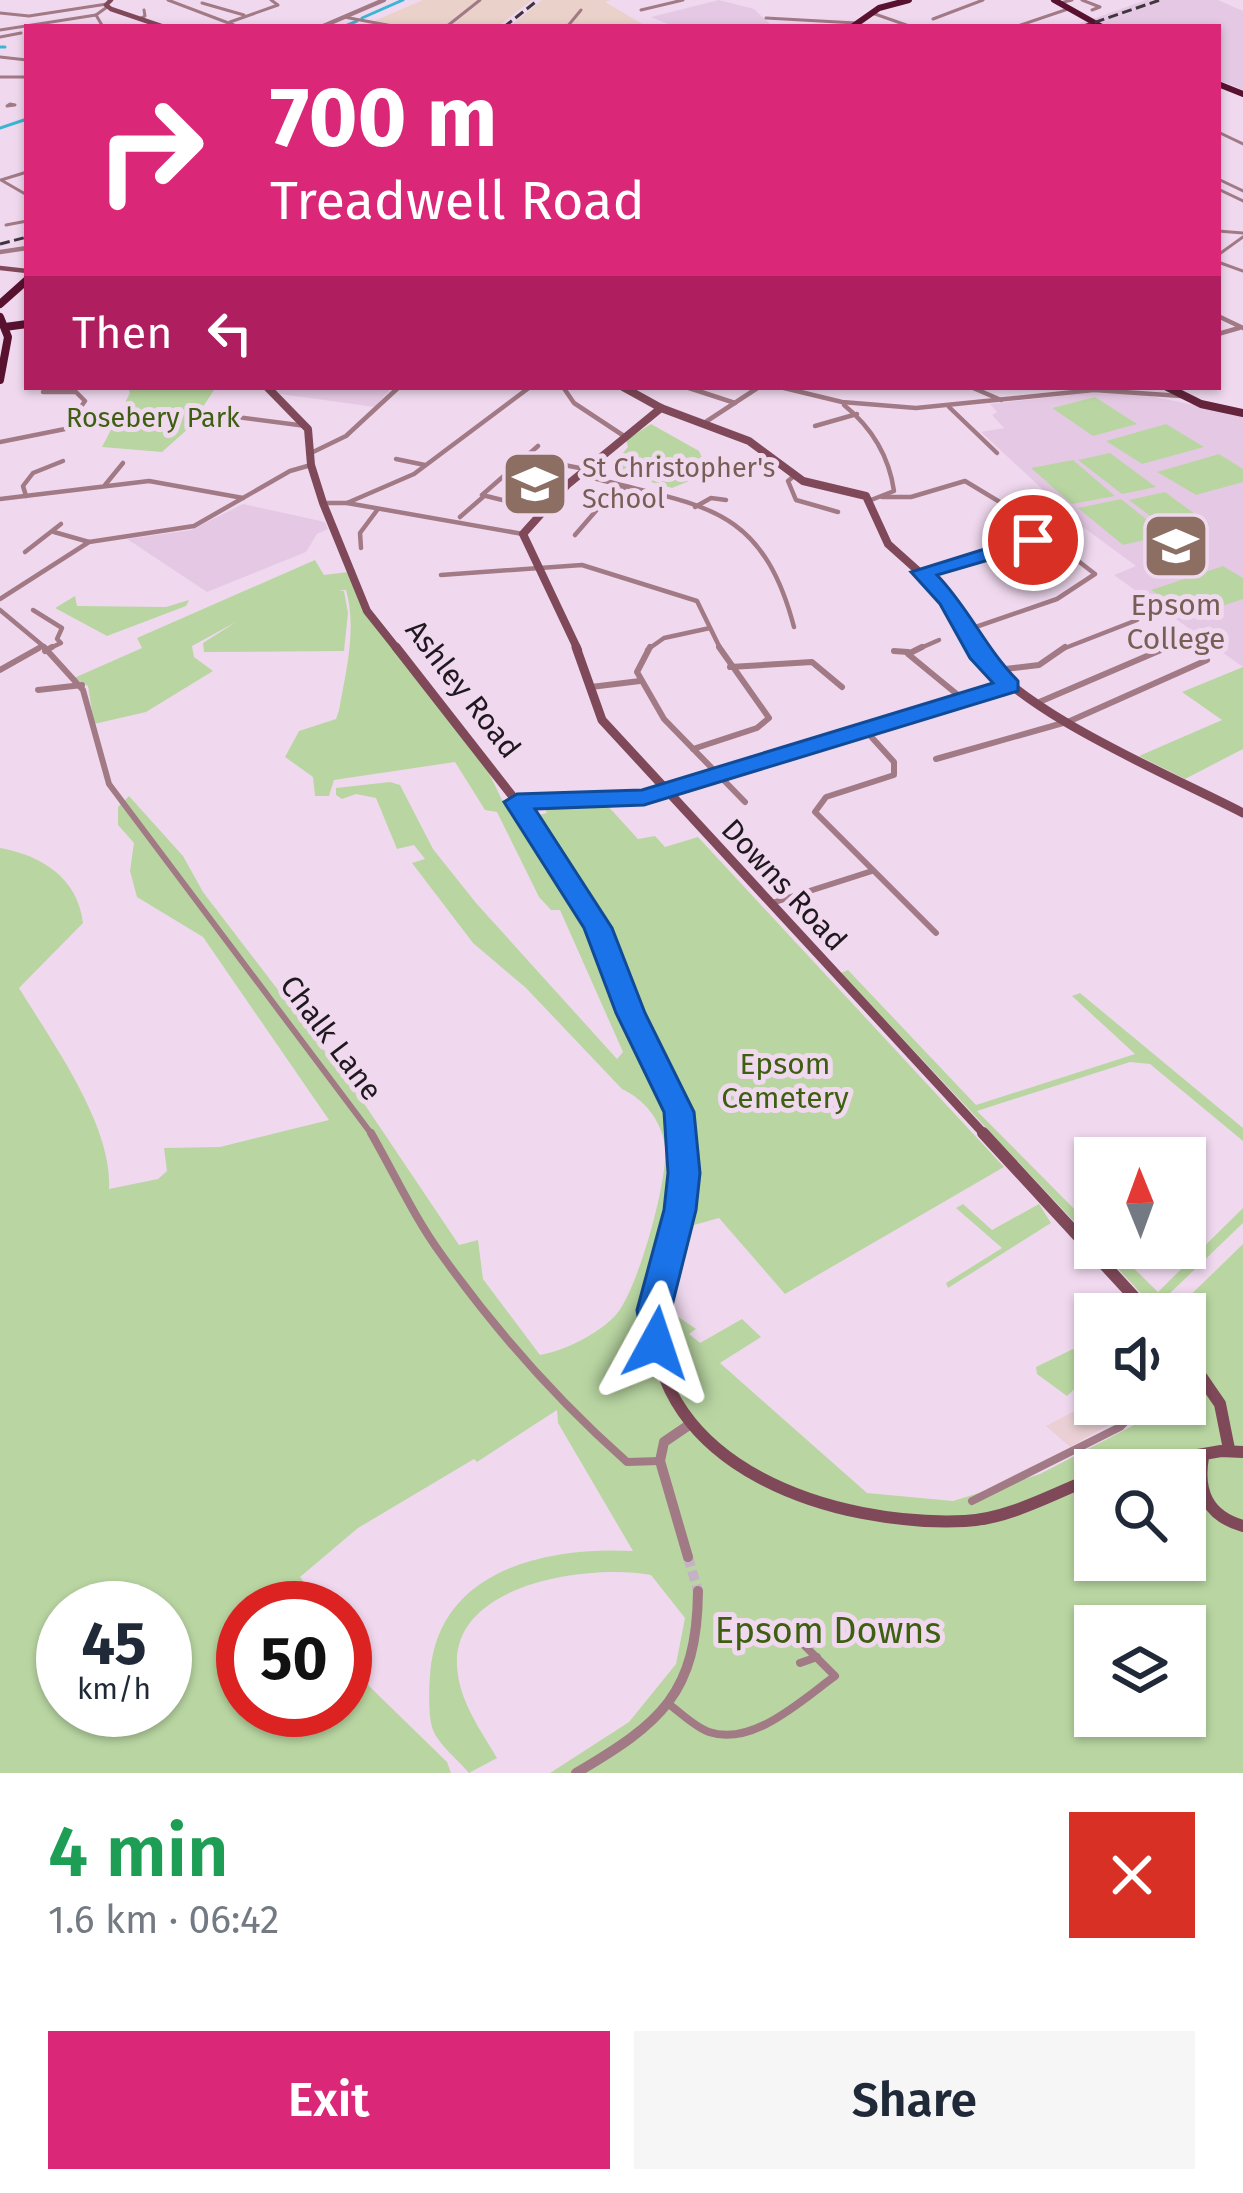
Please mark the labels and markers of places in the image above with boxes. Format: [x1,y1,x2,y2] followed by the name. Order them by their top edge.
[500,449,570,519] school or university icon: St Christopher's School
[582,452,775,515] place label: St Christopher's School
[982,489,1084,591] pin
[1141,511,1211,581] school or university icon: Epsom College
[1127,587,1225,657] place label: Epsom College

